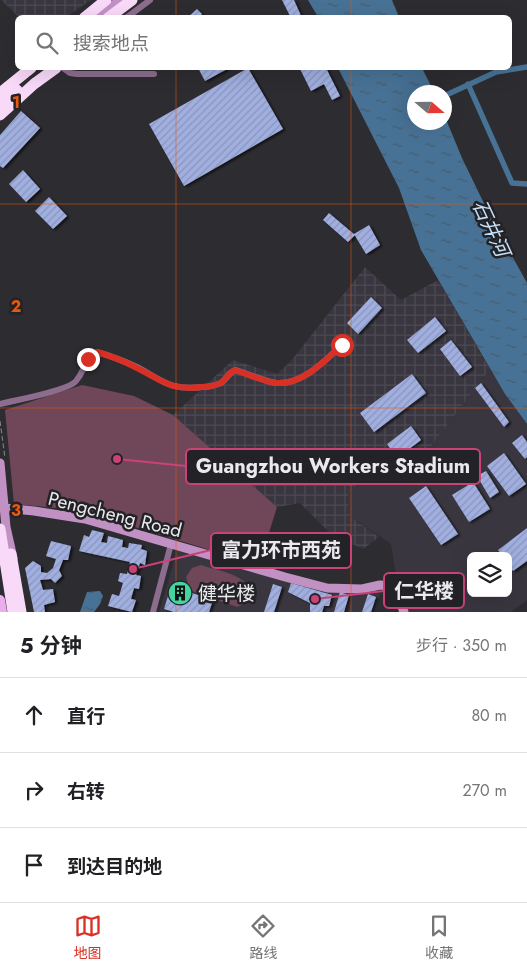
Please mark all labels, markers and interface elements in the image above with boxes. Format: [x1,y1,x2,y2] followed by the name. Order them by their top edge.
[15,15,512,70] search box
[33,29,61,57] icon: search
[73,30,149,57] text: 搜索地点
[407,85,452,130] north arrow
[12,91,20,114] text: 1
[465,195,518,265] water label: 石井河
[11,295,21,318] text: 2
[331,334,354,357] route start
[77,348,100,371] route end
[186,449,480,484] callout: Guangzhou Workers Stadium
[196,452,470,481] text: Guangzhou Workers Stadium
[45,485,184,544] street label: Pengcheng Road
[11,499,21,522] text: 3
[211,533,351,568] callout: 富力环市西苑
[221,536,341,565] text: 富力环市西苑
[467,552,512,597] map controls
[467,552,512,597] button: layers
[384,573,464,608] callout: 仁华楼
[394,577,454,606] text: 仁华楼
[167,580,193,606] building icon: 健华楼
[198,580,255,607] place label: 健华楼
[20,631,82,661] text: 5 分钟
[416,634,507,657] text: 步行 · 350 m
[20,701,48,729] icon: ahead
[67,703,105,730] text: 直行
[471,704,507,727] text: 80 m
[20,776,48,804] icon: right
[67,778,105,805] text: 右转
[463,779,507,802] text: 270 m
[20,851,48,879] icon: arrive
[67,853,162,880] text: 到达目的地
[74,912,102,963] tab: 地图
[249,912,277,963] tab: 路线
[425,912,453,963] tab: 收藏

